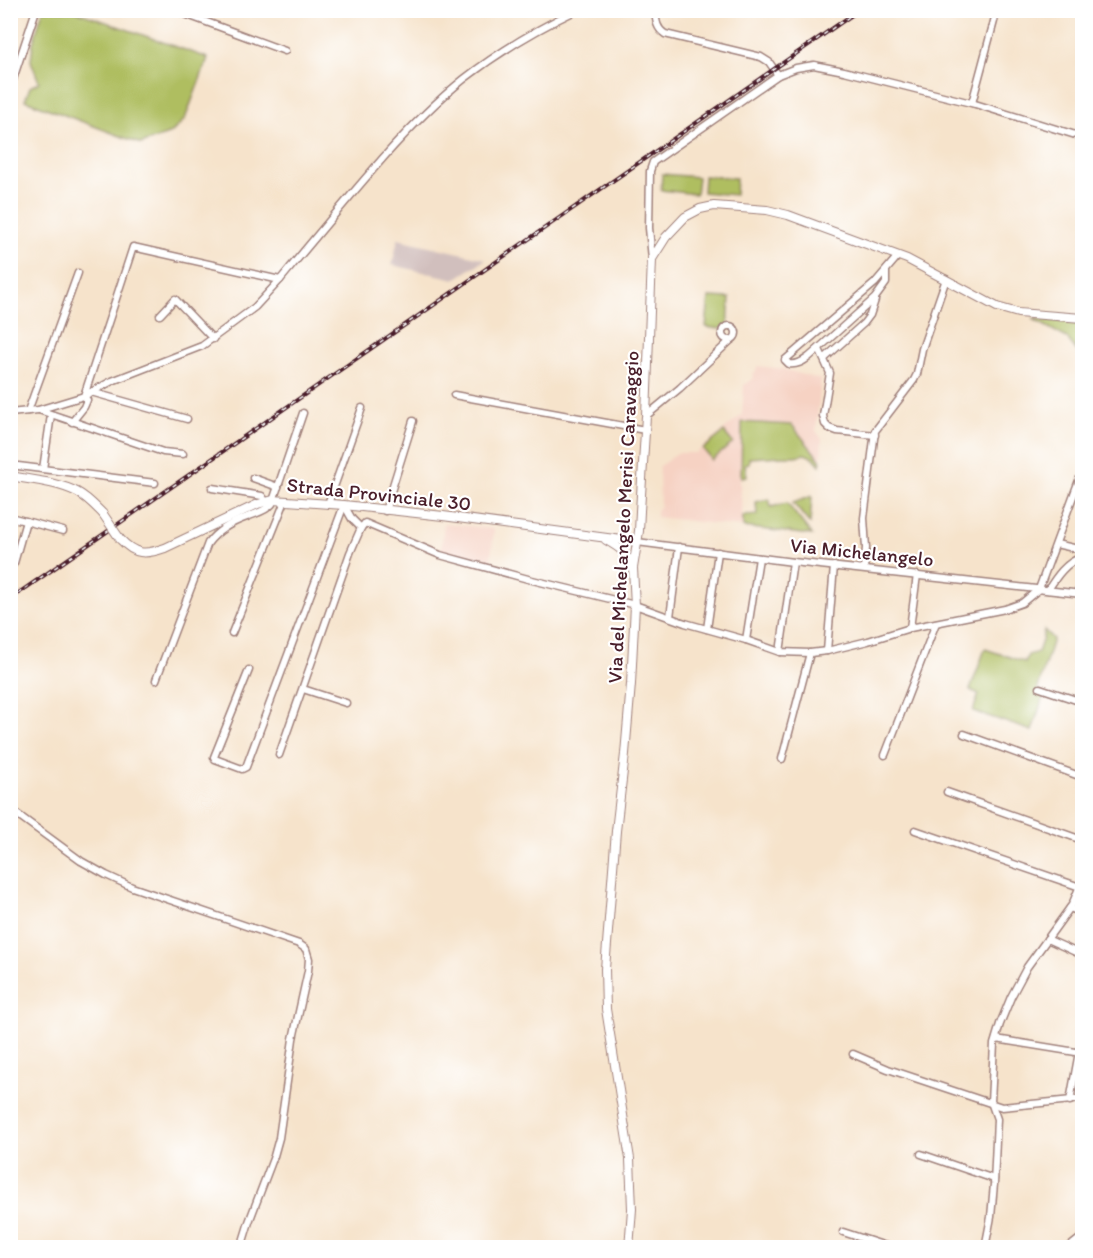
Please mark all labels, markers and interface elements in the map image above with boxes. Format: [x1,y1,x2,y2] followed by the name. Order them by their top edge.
[602,350,644,684] street label: Via del Michelangelo Merisi Caravaggio
[286,472,472,516] street label: Strada Provinciale 30
[789,533,935,571] street label: Via Michelangelo

